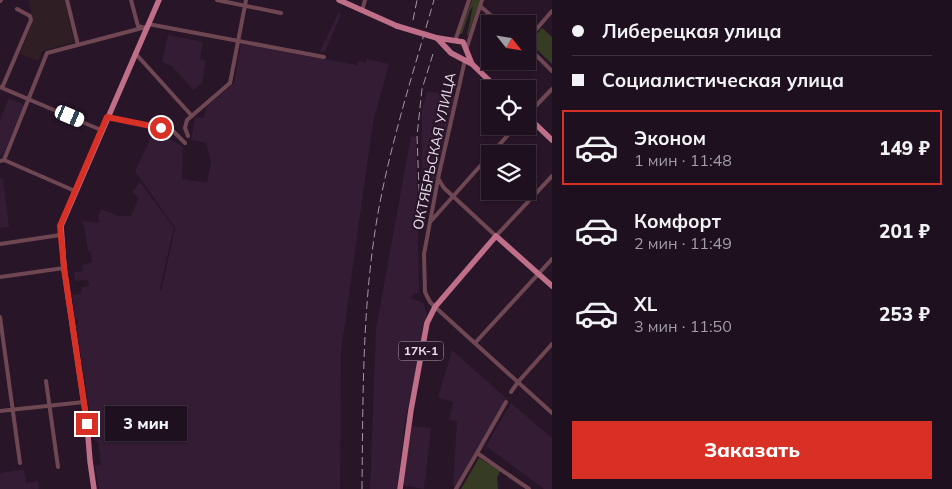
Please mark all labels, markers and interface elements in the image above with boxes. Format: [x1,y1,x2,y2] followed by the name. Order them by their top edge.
[481,15,536,70] north arrow
[481,15,536,200] map controls
[602,19,782,43] text: Либерецкая улица
[602,68,844,92] text: Социалистическая улица
[409,70,460,231] street label: ОКТЯБРЬСКАЯ УЛИЦА
[481,80,536,135] button: locate
[53,103,86,129] car
[150,117,172,139] route start
[574,125,619,170] icon: car
[634,126,706,150] text: Эконом
[879,136,930,160] text: 149 ₽
[481,145,536,200] button: layers
[634,150,732,170] text: 1 мин · 11:48
[574,208,619,253] icon: car
[634,209,721,233] text: Комфорт
[879,219,930,243] text: 201 ₽
[634,233,732,253] text: 2 мин · 11:49
[574,291,619,336] icon: car
[634,292,657,316] text: XL
[879,302,930,326] text: 253 ₽
[634,316,732,336] text: 3 мин · 11:50
[398,342,444,361] road number: 17К-1
[104,406,187,442] callout: 3 мин
[76,413,98,435] route end
[123,413,169,433] text: 3 мин
[572,421,932,479] button: Заказать

